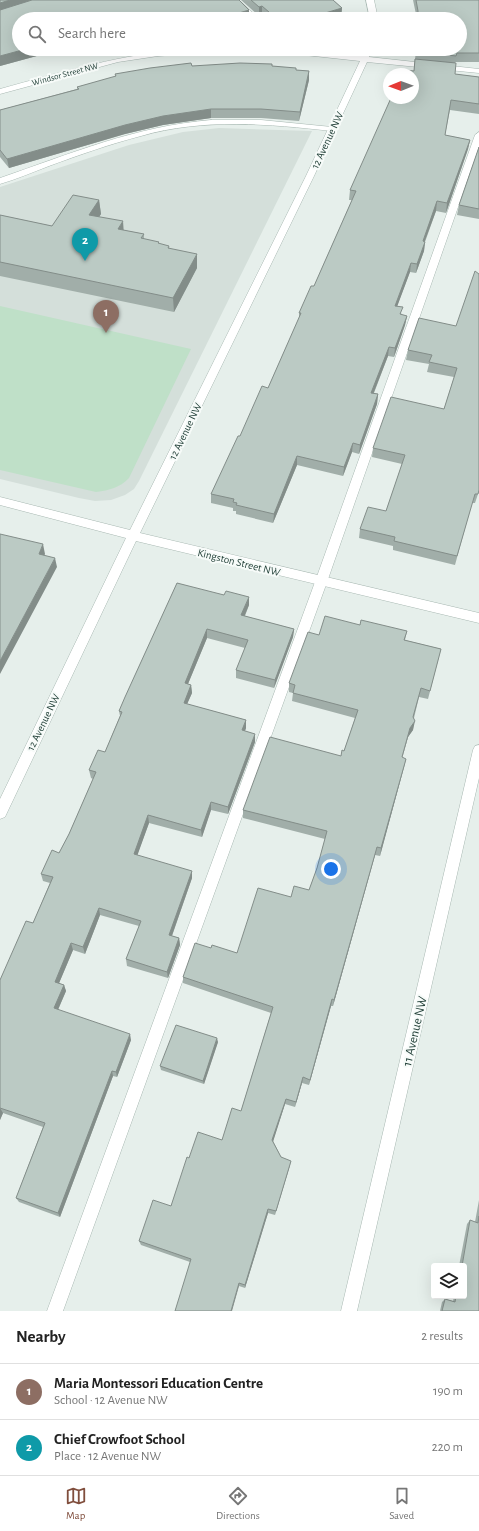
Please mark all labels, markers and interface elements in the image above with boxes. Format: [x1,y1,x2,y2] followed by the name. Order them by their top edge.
[12,12,467,56] search box
[26,23,48,45] icon: search
[58,26,126,41] text: Search here
[31,61,99,88] street label: Windsor Street NW
[383,68,419,104] north arrow
[309,110,346,170] street label: 12 Avenue NW
[72,228,98,261] pin: 2
[93,300,119,333] pin: 1
[167,401,204,461] street label: 12 Avenue NW
[196,547,282,578] street label: Kingston Street NW
[25,692,62,752] street label: 12 Avenue NW
[321,859,341,879] your location
[401,995,430,1068] street label: 11 Avenue NW
[431,1263,467,1299] map controls
[431,1263,467,1299] button: layers
[16,1328,66,1345] text: Nearby
[421,1330,463,1343] text: 2 results
[54,1376,263,1391] text: Maria Montessori Education Centre
[27,1385,31,1398] text: 1
[433,1385,463,1398] text: 190 m
[54,1394,168,1407] text: School · 12 Avenue NW
[54,1432,185,1447] text: Chief Crowfoot School
[26,1441,32,1454] text: 2
[432,1441,463,1454] text: 220 m
[54,1450,161,1463] text: Place · 12 Avenue NW
[65,1485,87,1522] tab: Map
[216,1485,260,1522] tab: Directions
[389,1485,414,1522] tab: Saved

